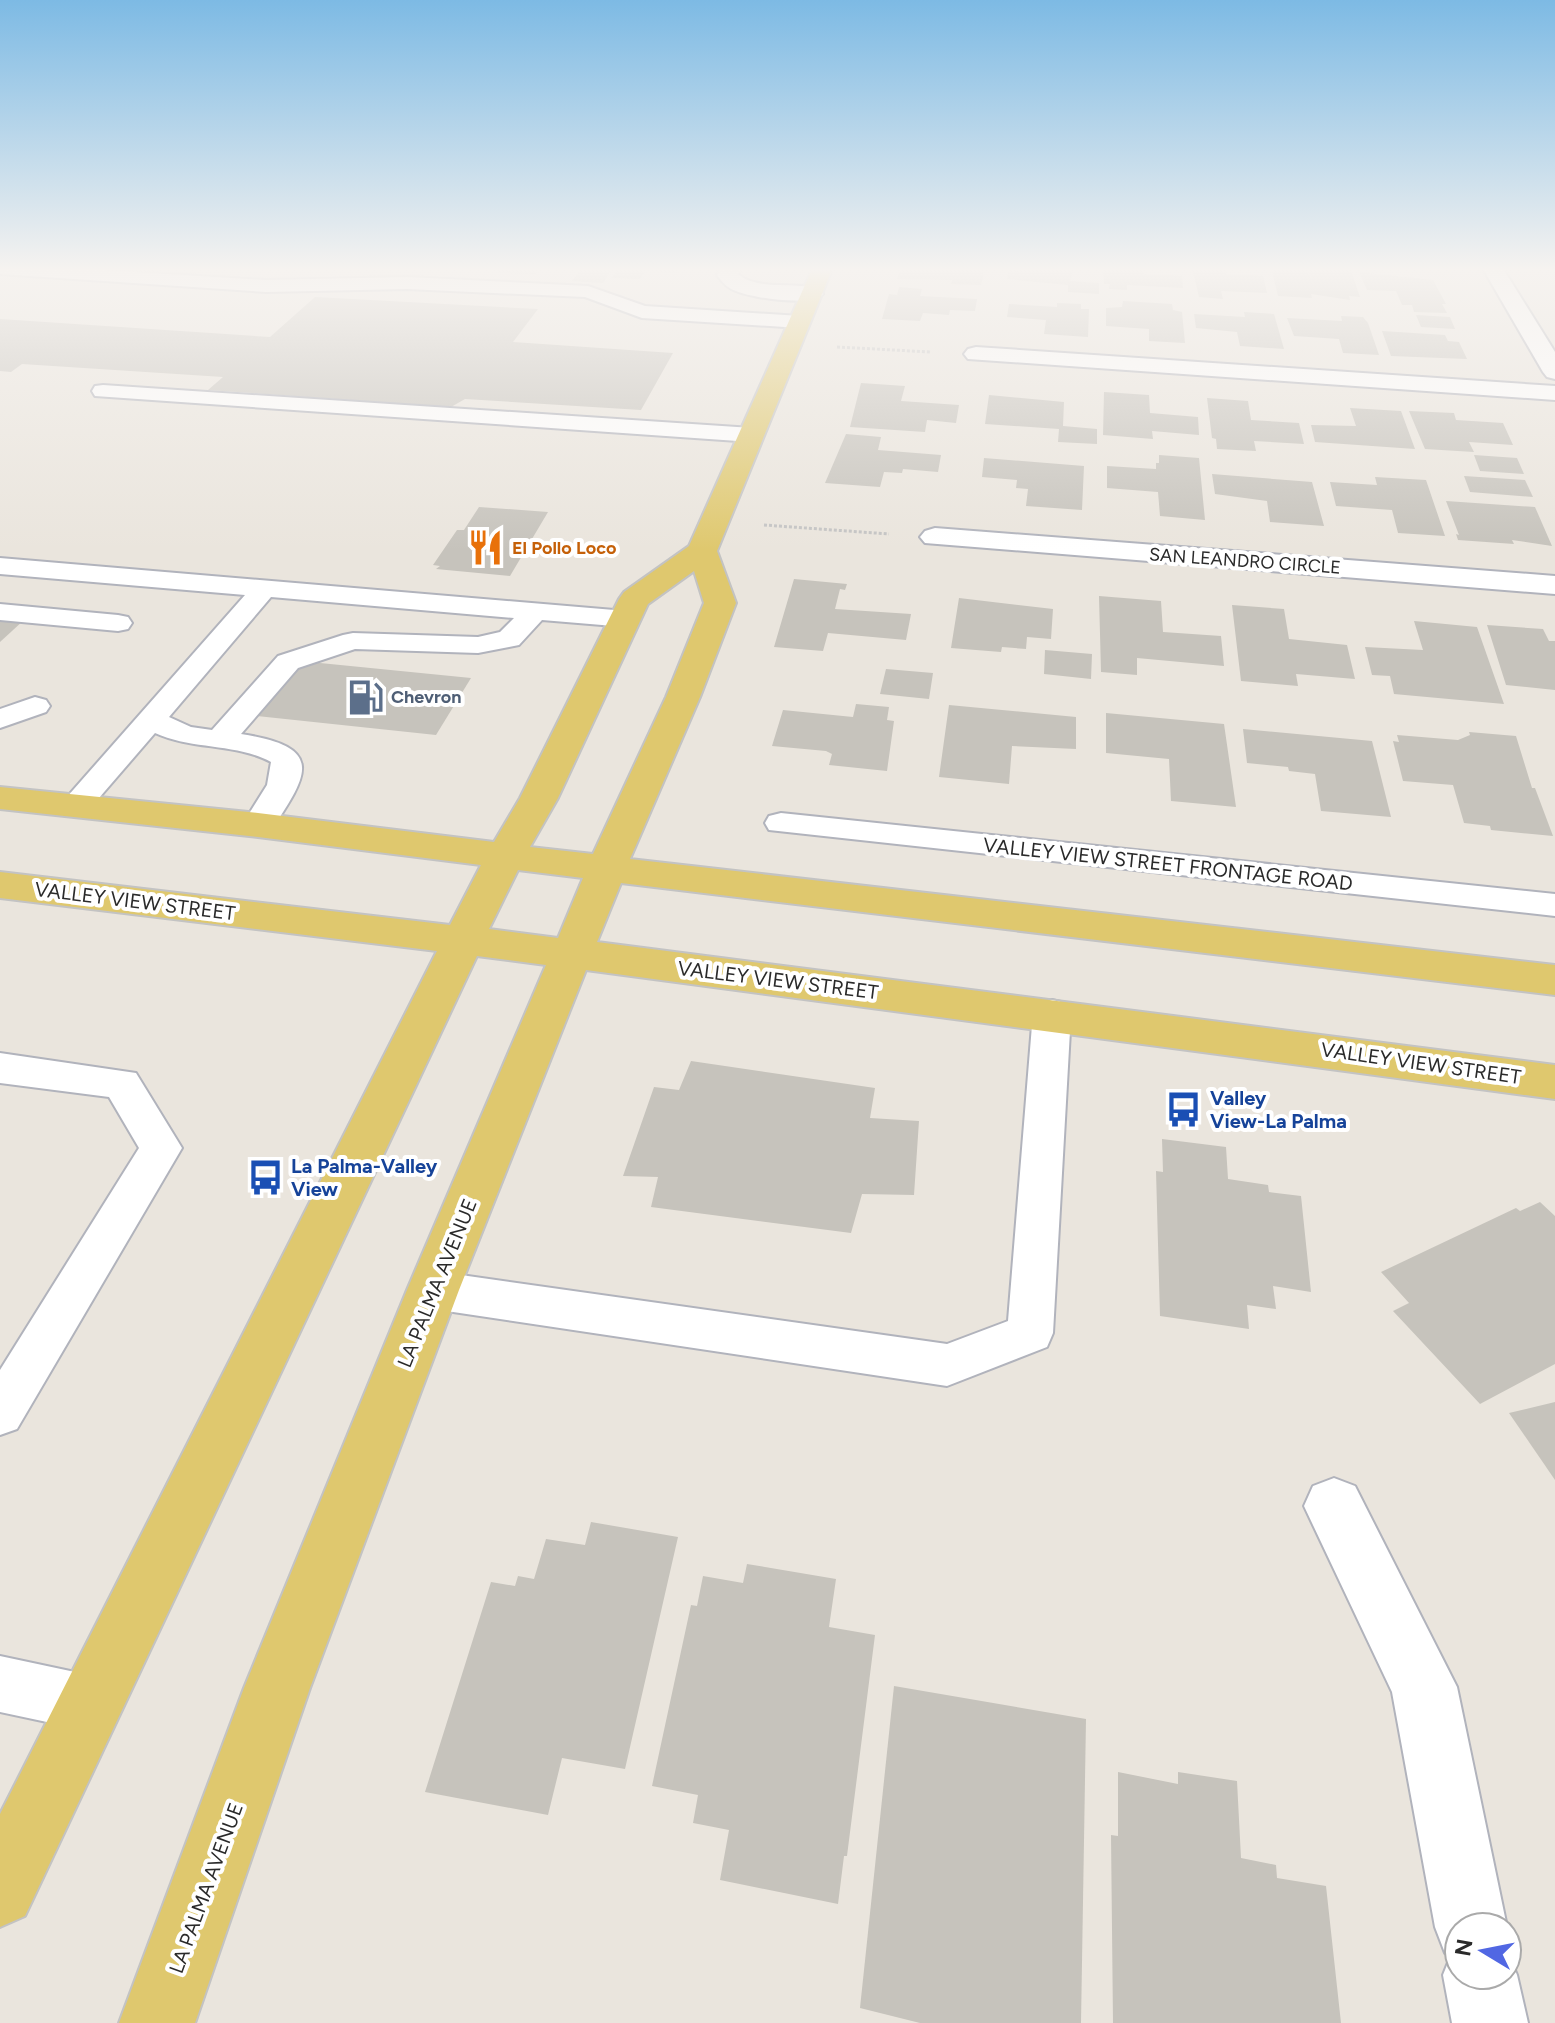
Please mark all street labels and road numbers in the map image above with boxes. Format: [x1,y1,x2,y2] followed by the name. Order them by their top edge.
[1148,543,1342,579] street label: SAN LEANDRO CIRCLE
[982,833,1354,895] street label: VALLEY VIEW STREET FRONTAGE ROAD
[33,877,237,925] street label: VALLEY VIEW STREET
[676,956,880,1004] street label: VALLEY VIEW STREET
[1319,1037,1523,1089] street label: VALLEY VIEW STREET
[392,1195,482,1371] street label: LA PALMA AVENUE
[164,1799,248,1977] street label: LA PALMA AVENUE

